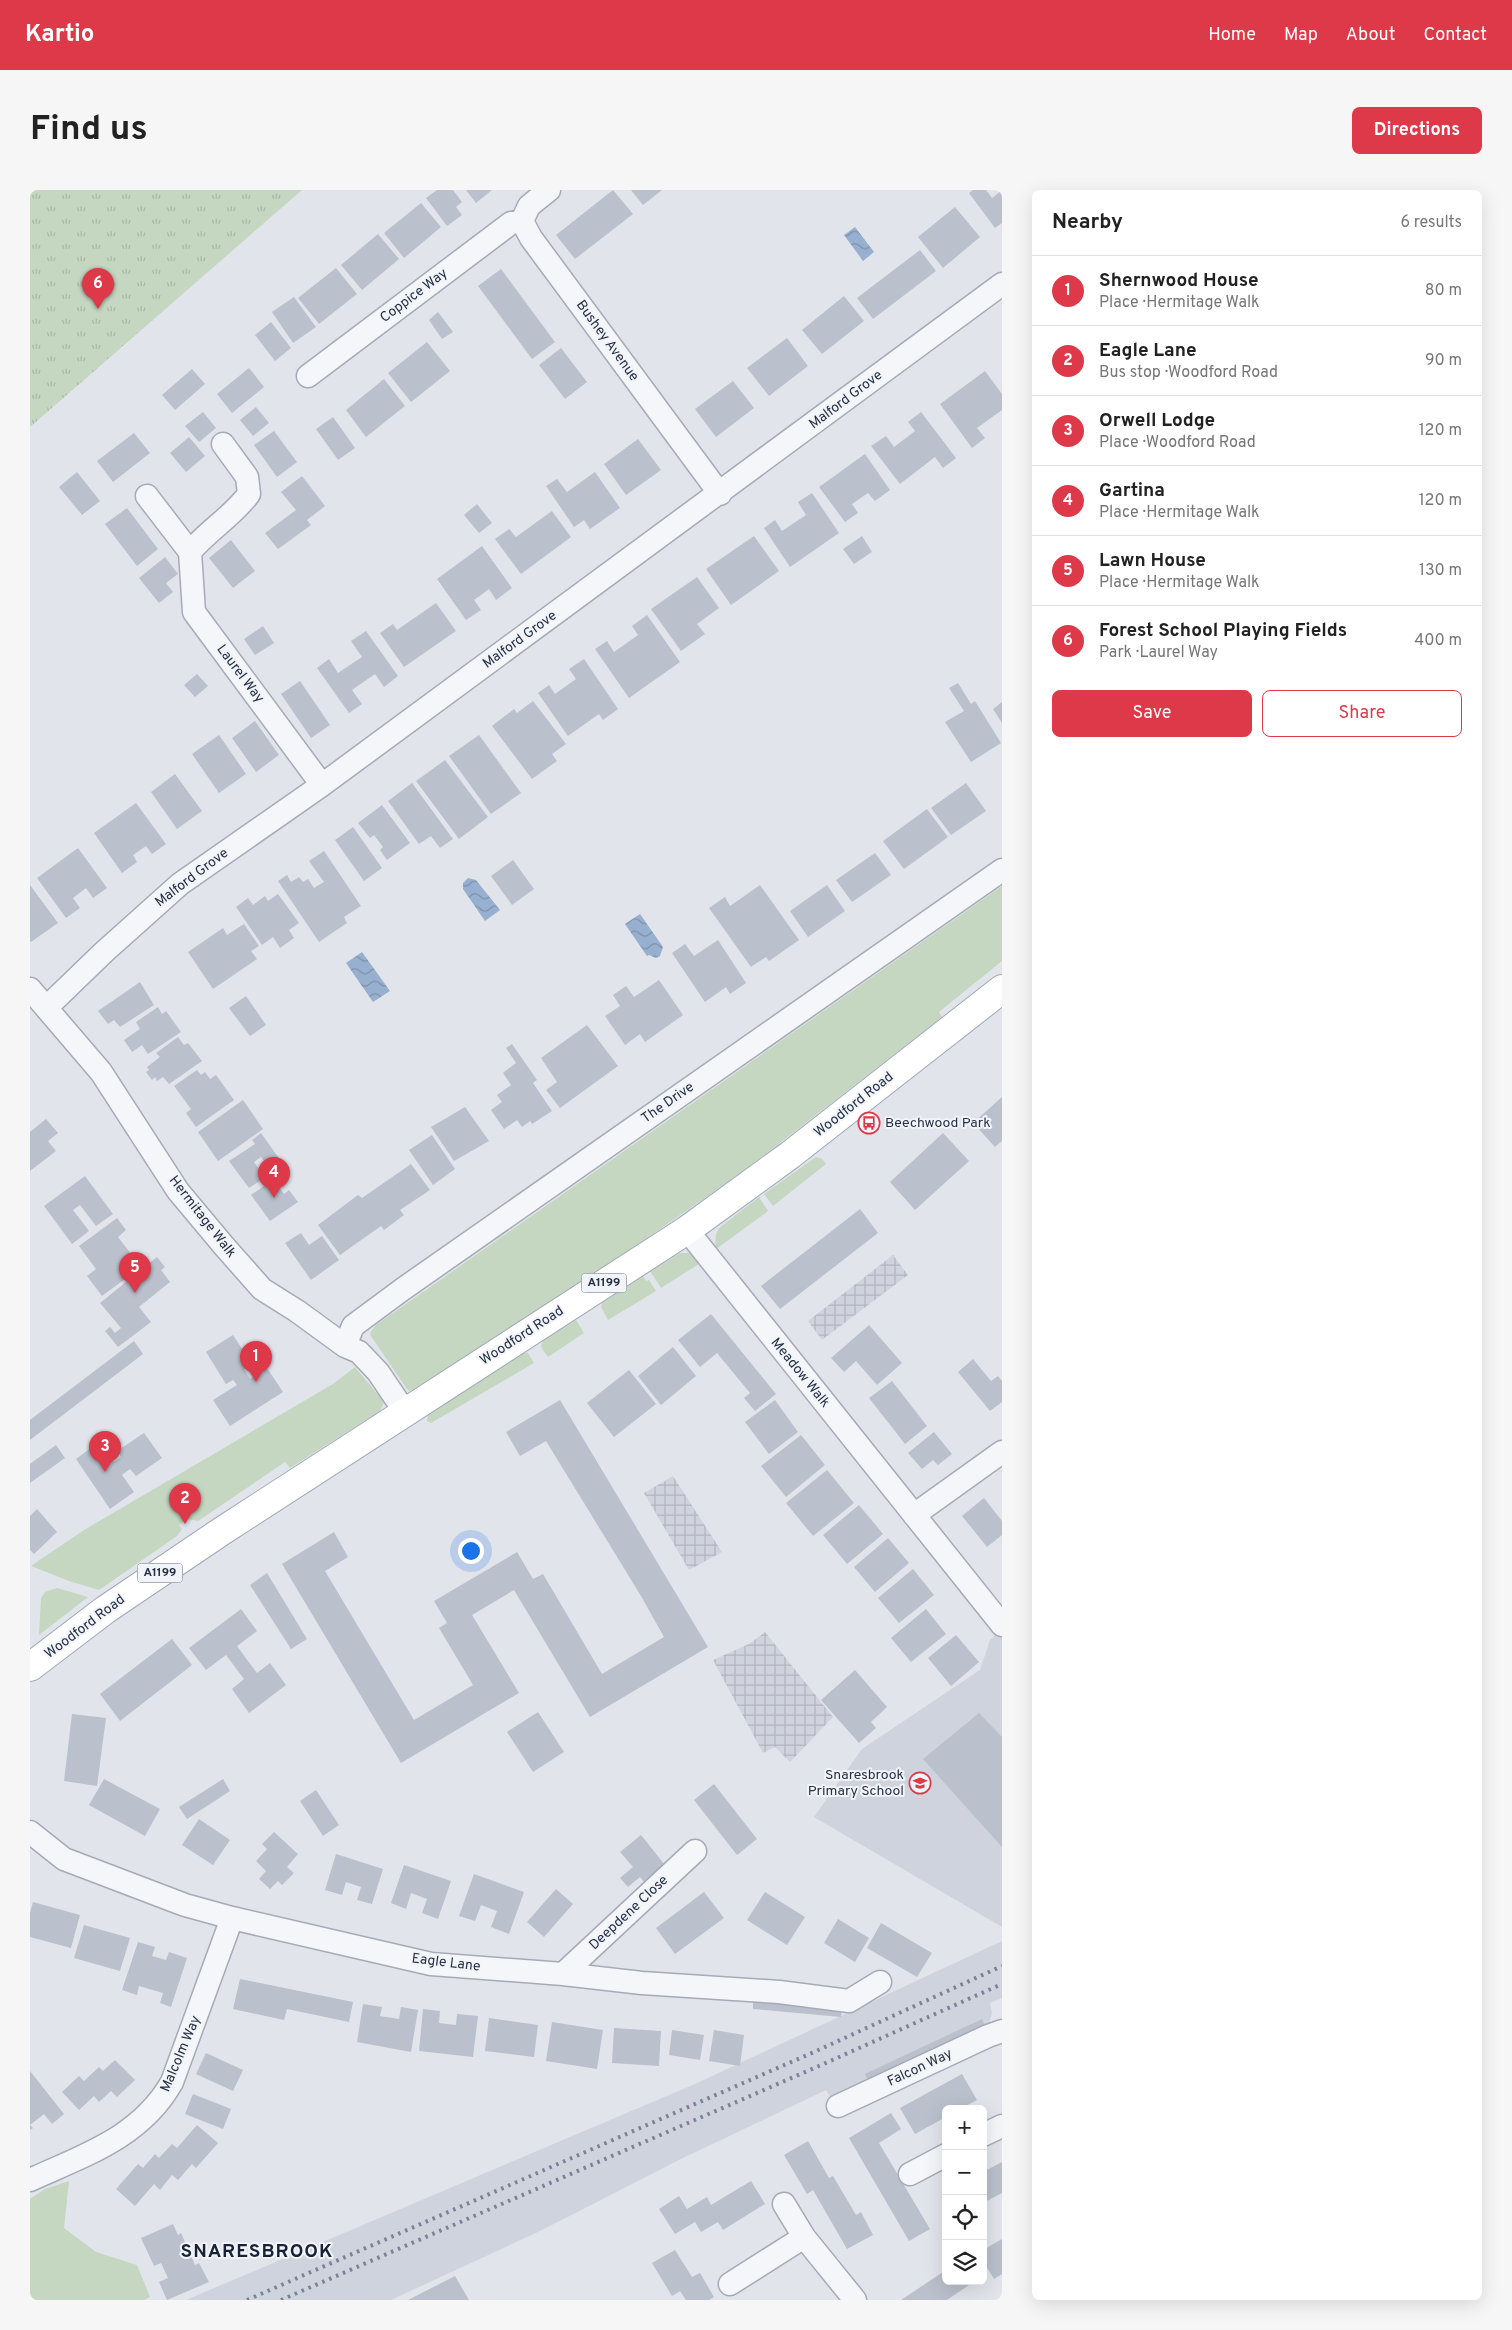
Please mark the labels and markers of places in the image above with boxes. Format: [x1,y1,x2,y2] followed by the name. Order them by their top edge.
[82,268,114,309] pin: 6
[857,1111,881,1135] bus stop icon: Beechwood Park
[885,1115,991,1132] place label: Beechwood Park
[258,1157,290,1198] pin: 4
[119,1252,151,1293] pin: 5
[240,1341,272,1382] pin: 1
[89,1431,121,1472] pin: 3
[169,1483,201,1524] pin: 2
[808,1767,904,1800] place label: Snaresbrook Primary School
[908,1771,932,1795] school or university icon: Snaresbrook Primary School

